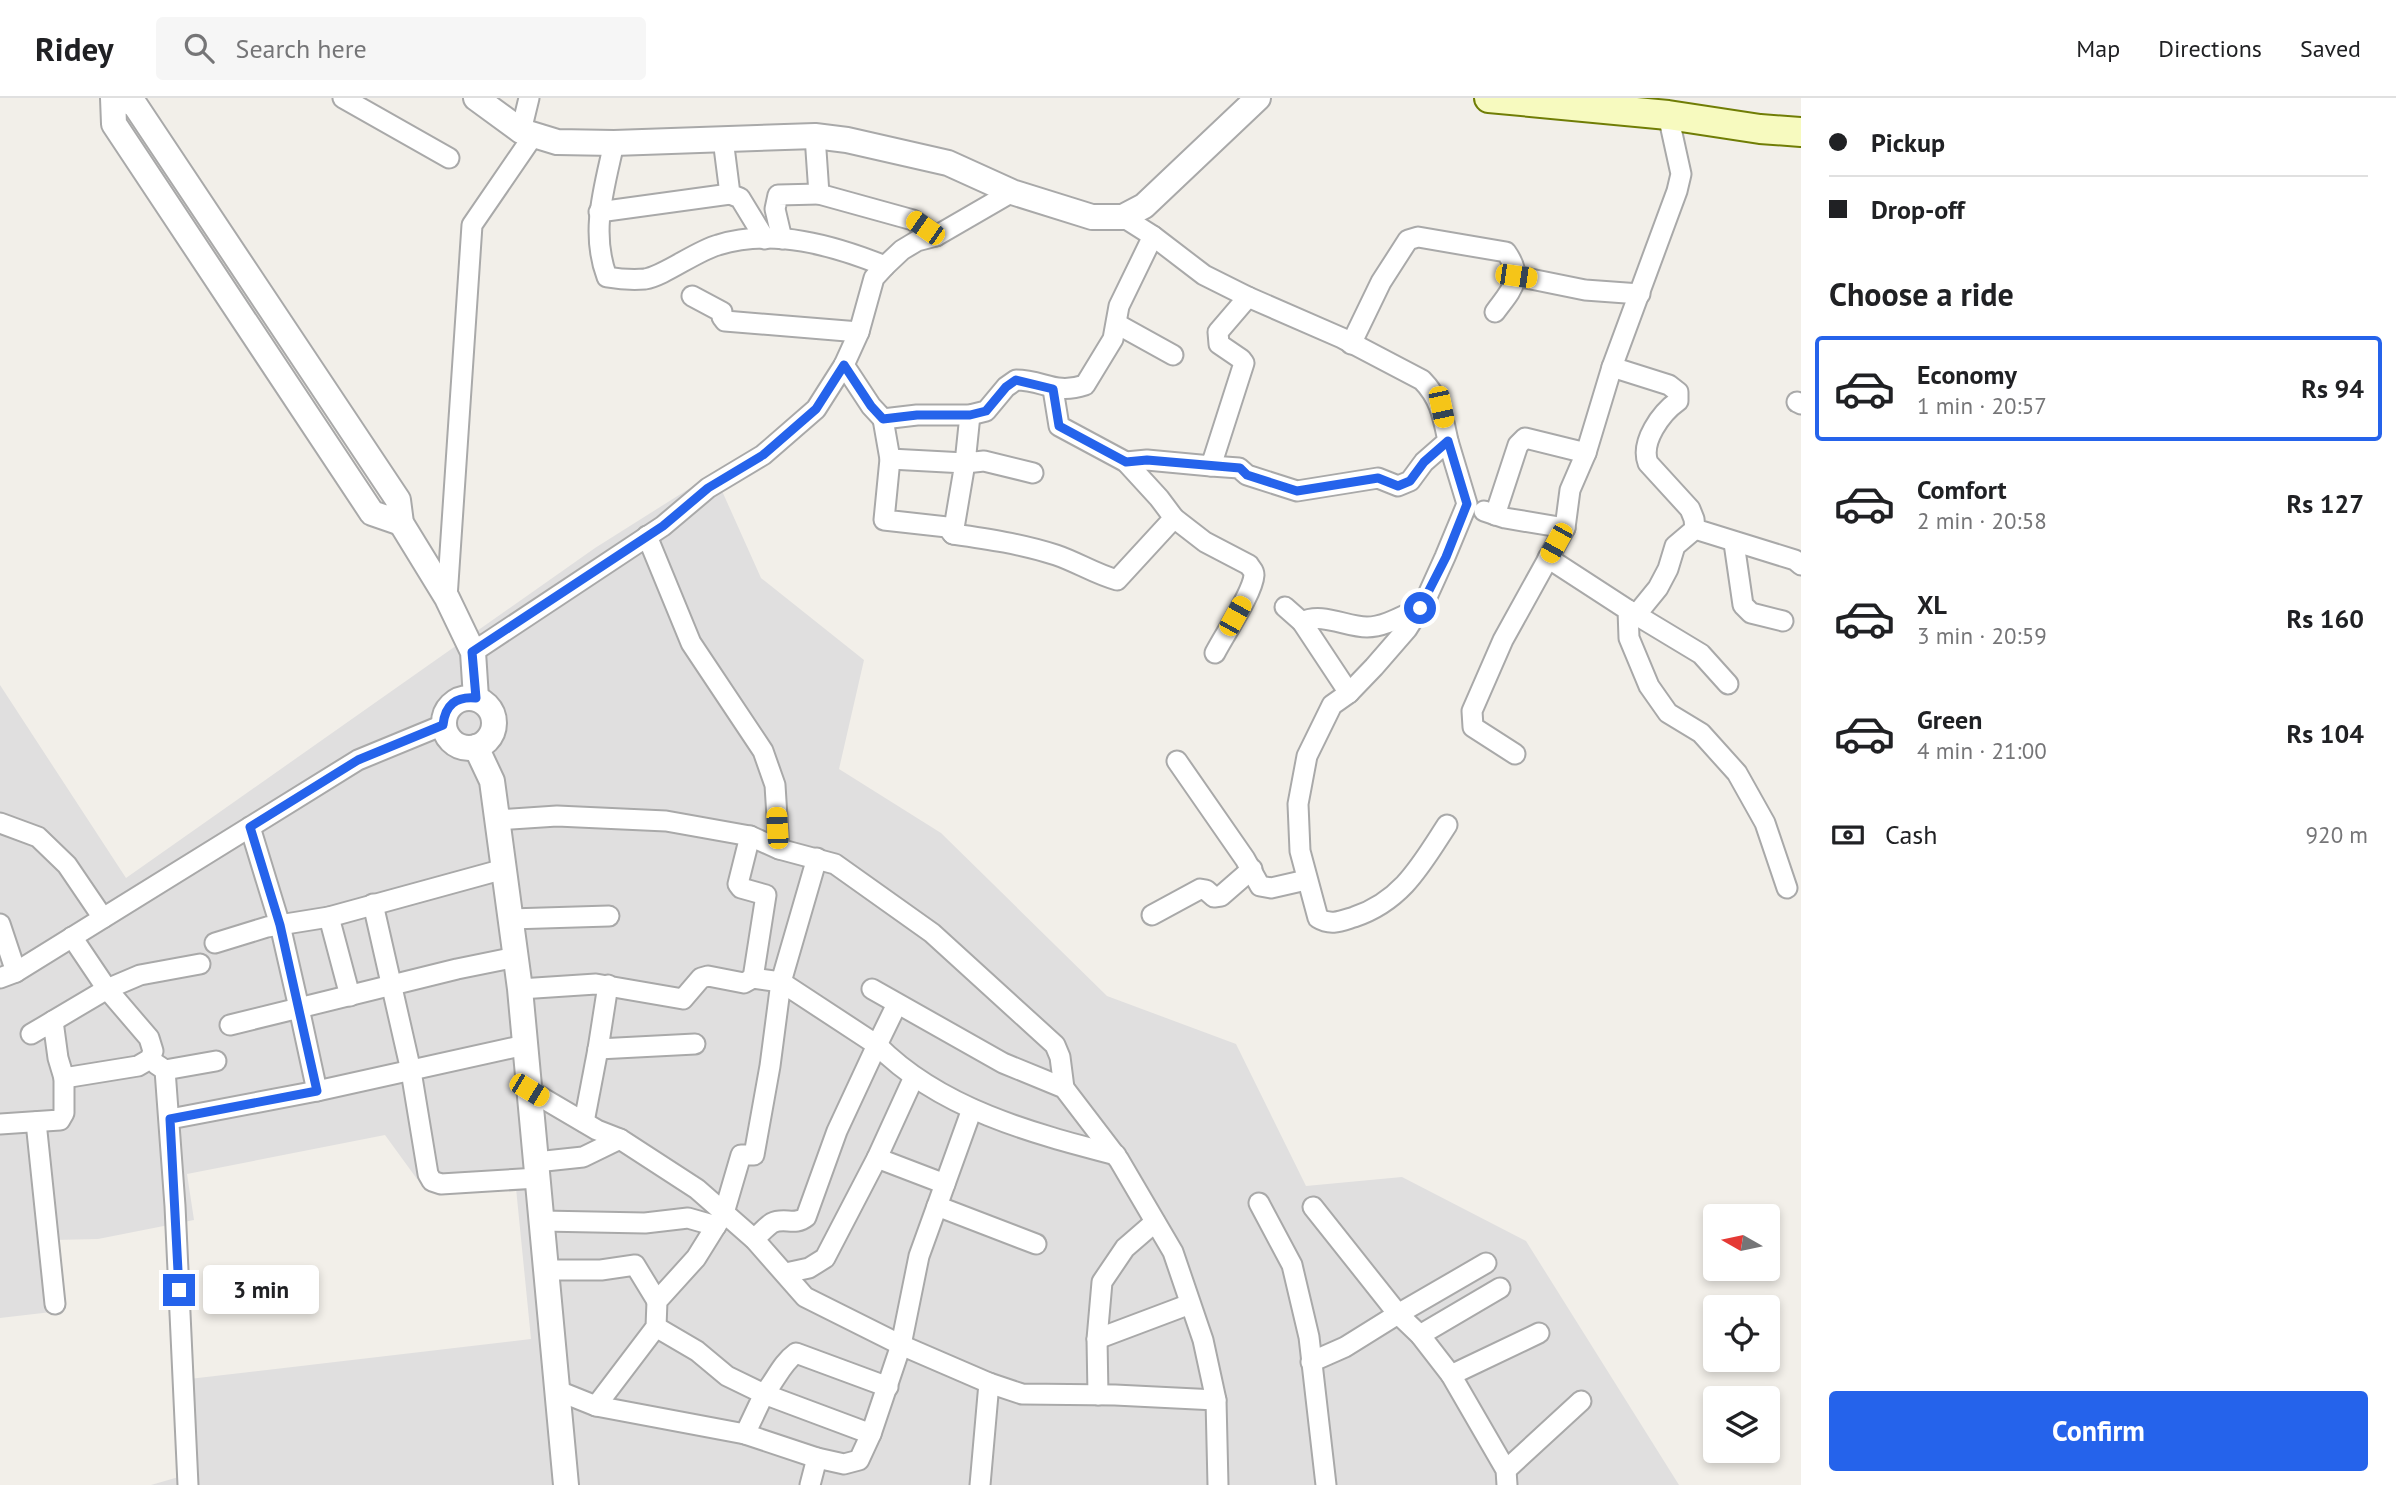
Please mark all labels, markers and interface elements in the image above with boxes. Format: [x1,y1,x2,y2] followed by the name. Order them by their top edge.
[156,17,646,80] search box
[35,27,114,70] text: Ridey
[180,29,218,67] icon: search
[236,32,367,65] text: Search here
[2076,33,2120,64] text: Map
[2158,33,2262,64] text: Directions
[2300,33,2361,64] text: Saved
[1871,126,1945,159] text: Pickup
[1871,193,1965,226] text: Drop-off
[902,207,949,249] car
[1494,263,1539,289] car
[1829,273,2014,315] text: Choose a ride
[1833,357,1896,420] icon: car
[1917,358,2017,391] text: Economy
[2301,372,2364,405] text: Rs 94
[1427,384,1456,430] car
[1917,391,2047,420] text: 1 min · 20:57
[1833,472,1896,535] icon: car
[1917,473,2007,506] text: Comfort
[2287,487,2364,520] text: Rs 127
[1917,506,2047,535] text: 2 min · 20:58
[1537,520,1576,566] car
[1833,587,1896,650] icon: car
[1917,588,1947,621] text: XL
[1404,592,1436,624] route start
[1216,593,1255,639] car
[2287,602,2364,635] text: Rs 160
[1917,621,2047,650] text: 3 min · 20:59
[1833,702,1896,765] icon: car
[1917,703,1982,736] text: Green
[2287,717,2364,750] text: Rs 104
[1917,736,2047,765] text: 4 min · 21:00
[766,806,789,850] car
[1829,816,1867,854] icon: cash
[1885,818,1937,851] text: Cash
[2306,820,2368,849] text: 920 m
[506,1070,553,1110] car
[1703,1204,1780,1281] north arrow
[1703,1204,1780,1463] map controls
[204,1266,319,1314] callout: 3 min
[163,1274,195,1306] route end
[233,1275,289,1304] text: 3 min
[1703,1295,1780,1372] button: locate
[1703,1386,1780,1463] button: layers
[1829,1391,2368,1471] button: Confirm

